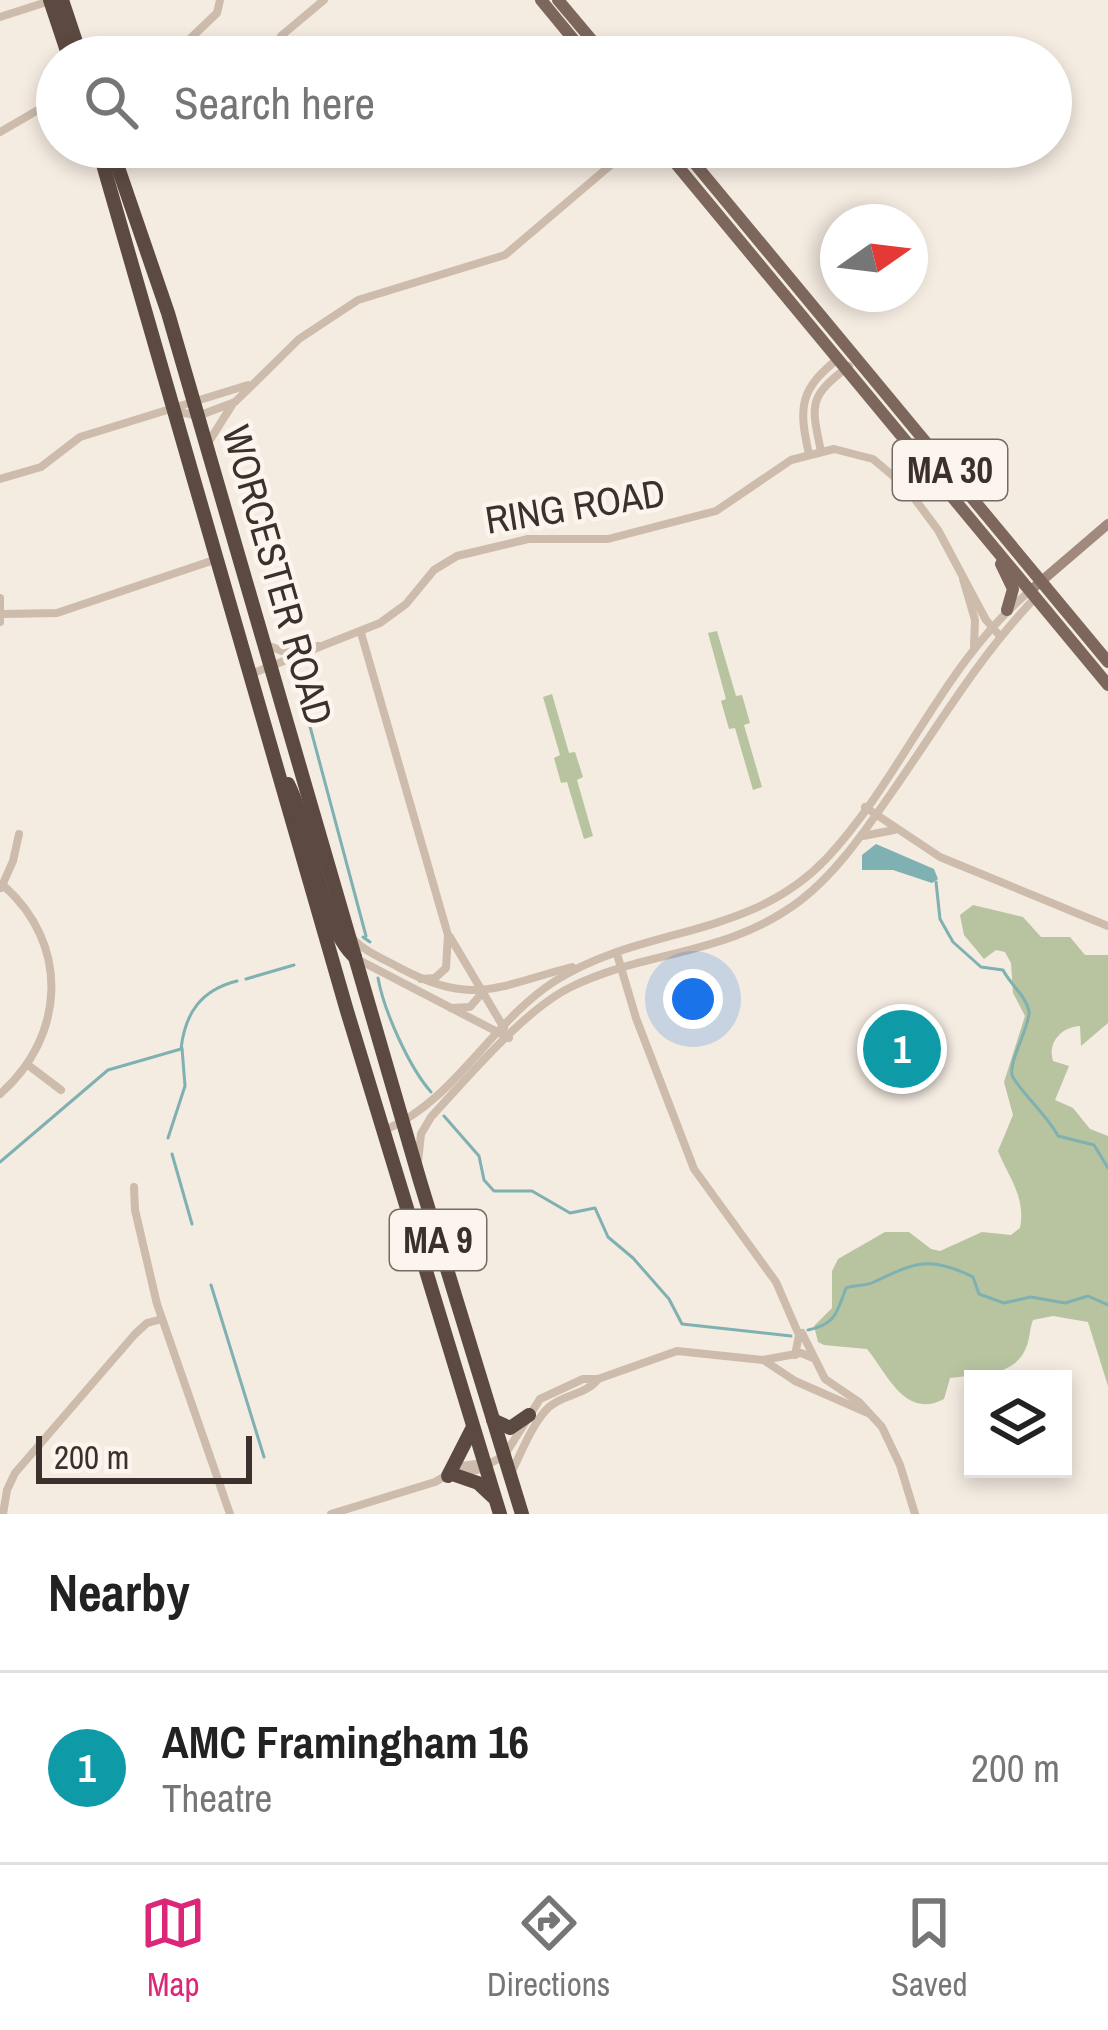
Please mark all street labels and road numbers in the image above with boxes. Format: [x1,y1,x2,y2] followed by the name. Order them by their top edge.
[210,419,346,731] street label: WORCESTER ROAD
[893,440,1007,500] road number: MA 30
[481,466,669,546] street label: RING ROAD
[390,1210,486,1270] road number: MA 9

